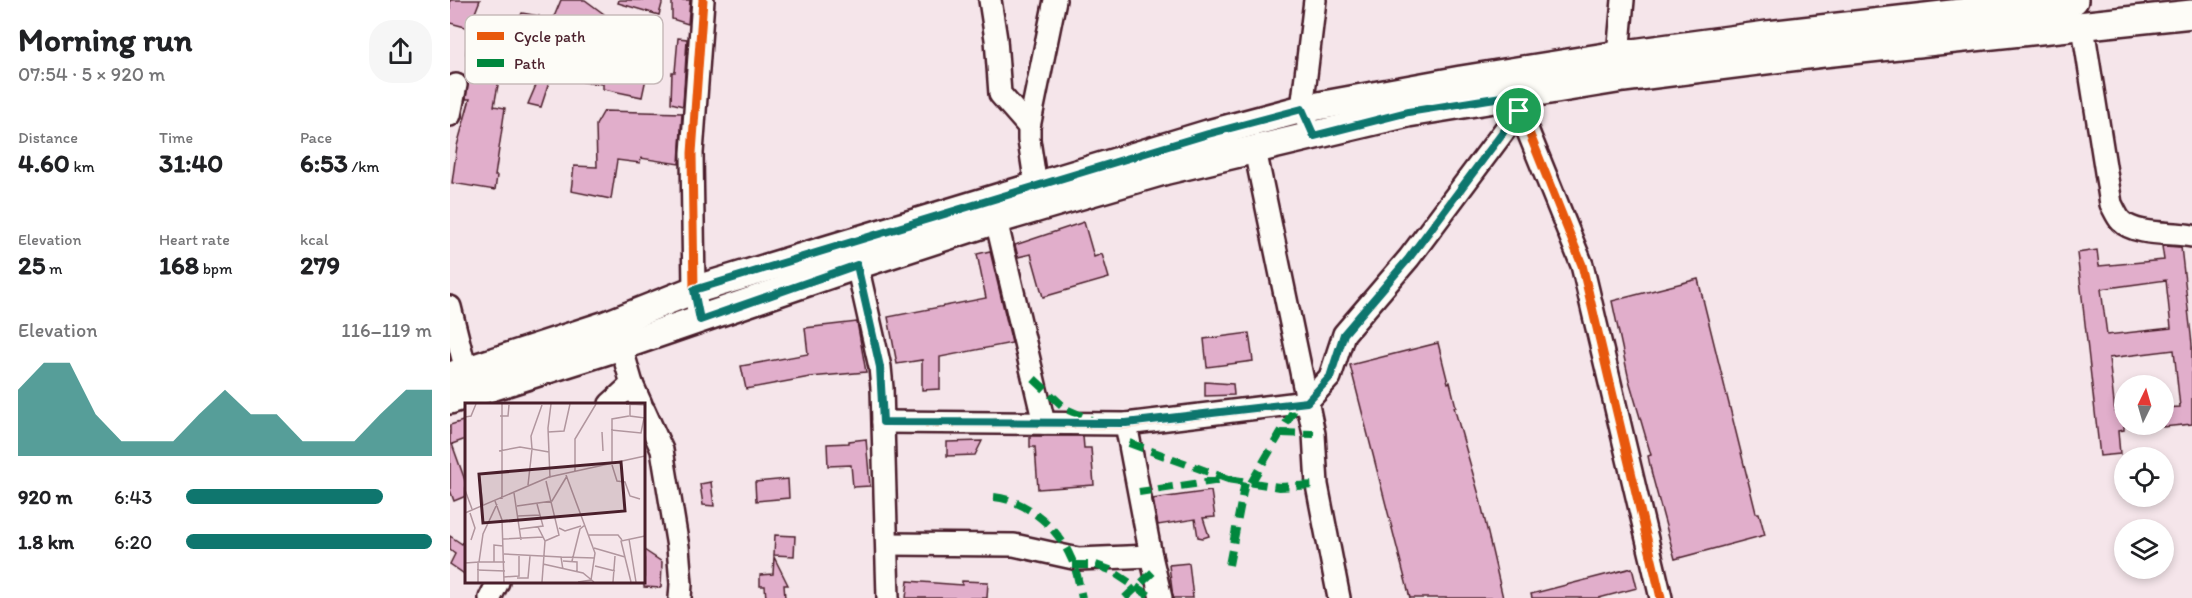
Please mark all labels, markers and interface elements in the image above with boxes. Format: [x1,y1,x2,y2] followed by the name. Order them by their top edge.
[465,15,663,84] legend
[18,20,193,59] text: Morning run
[369,20,432,83] button: share
[514,27,586,46] text: Cycle path
[514,54,545,73] text: Path
[18,62,165,86] text: 07:54 · 5 × 920 m
[1493,85,1544,136] pin
[1502,94,1535,127] icon: arrive
[18,128,78,147] text: Distance
[159,128,193,147] text: Time
[300,128,332,147] text: Pace
[18,147,70,179] text: 4.60
[159,147,223,179] text: 31:40
[300,147,348,179] text: 6:53
[70,157,95,176] text: km
[348,157,379,176] text: /km
[18,230,82,249] text: Elevation
[159,230,230,249] text: Heart rate
[300,230,328,249] text: kcal
[18,249,45,281] text: 25
[159,249,199,281] text: 168
[300,249,340,281] text: 279
[45,259,62,278] text: m
[199,259,232,278] text: bpm
[18,318,97,342] text: Elevation
[341,318,432,342] text: 116–119 m
[2114,375,2174,435] north arrow
[2114,375,2174,579] map controls
[465,403,645,583] inset map
[2114,447,2174,507] button: locate
[18,485,73,509] text: 920 m
[114,485,152,509] text: 6:43
[2114,519,2174,579] button: layers
[18,530,74,554] text: 1.8 km
[114,530,152,554] text: 6:20

